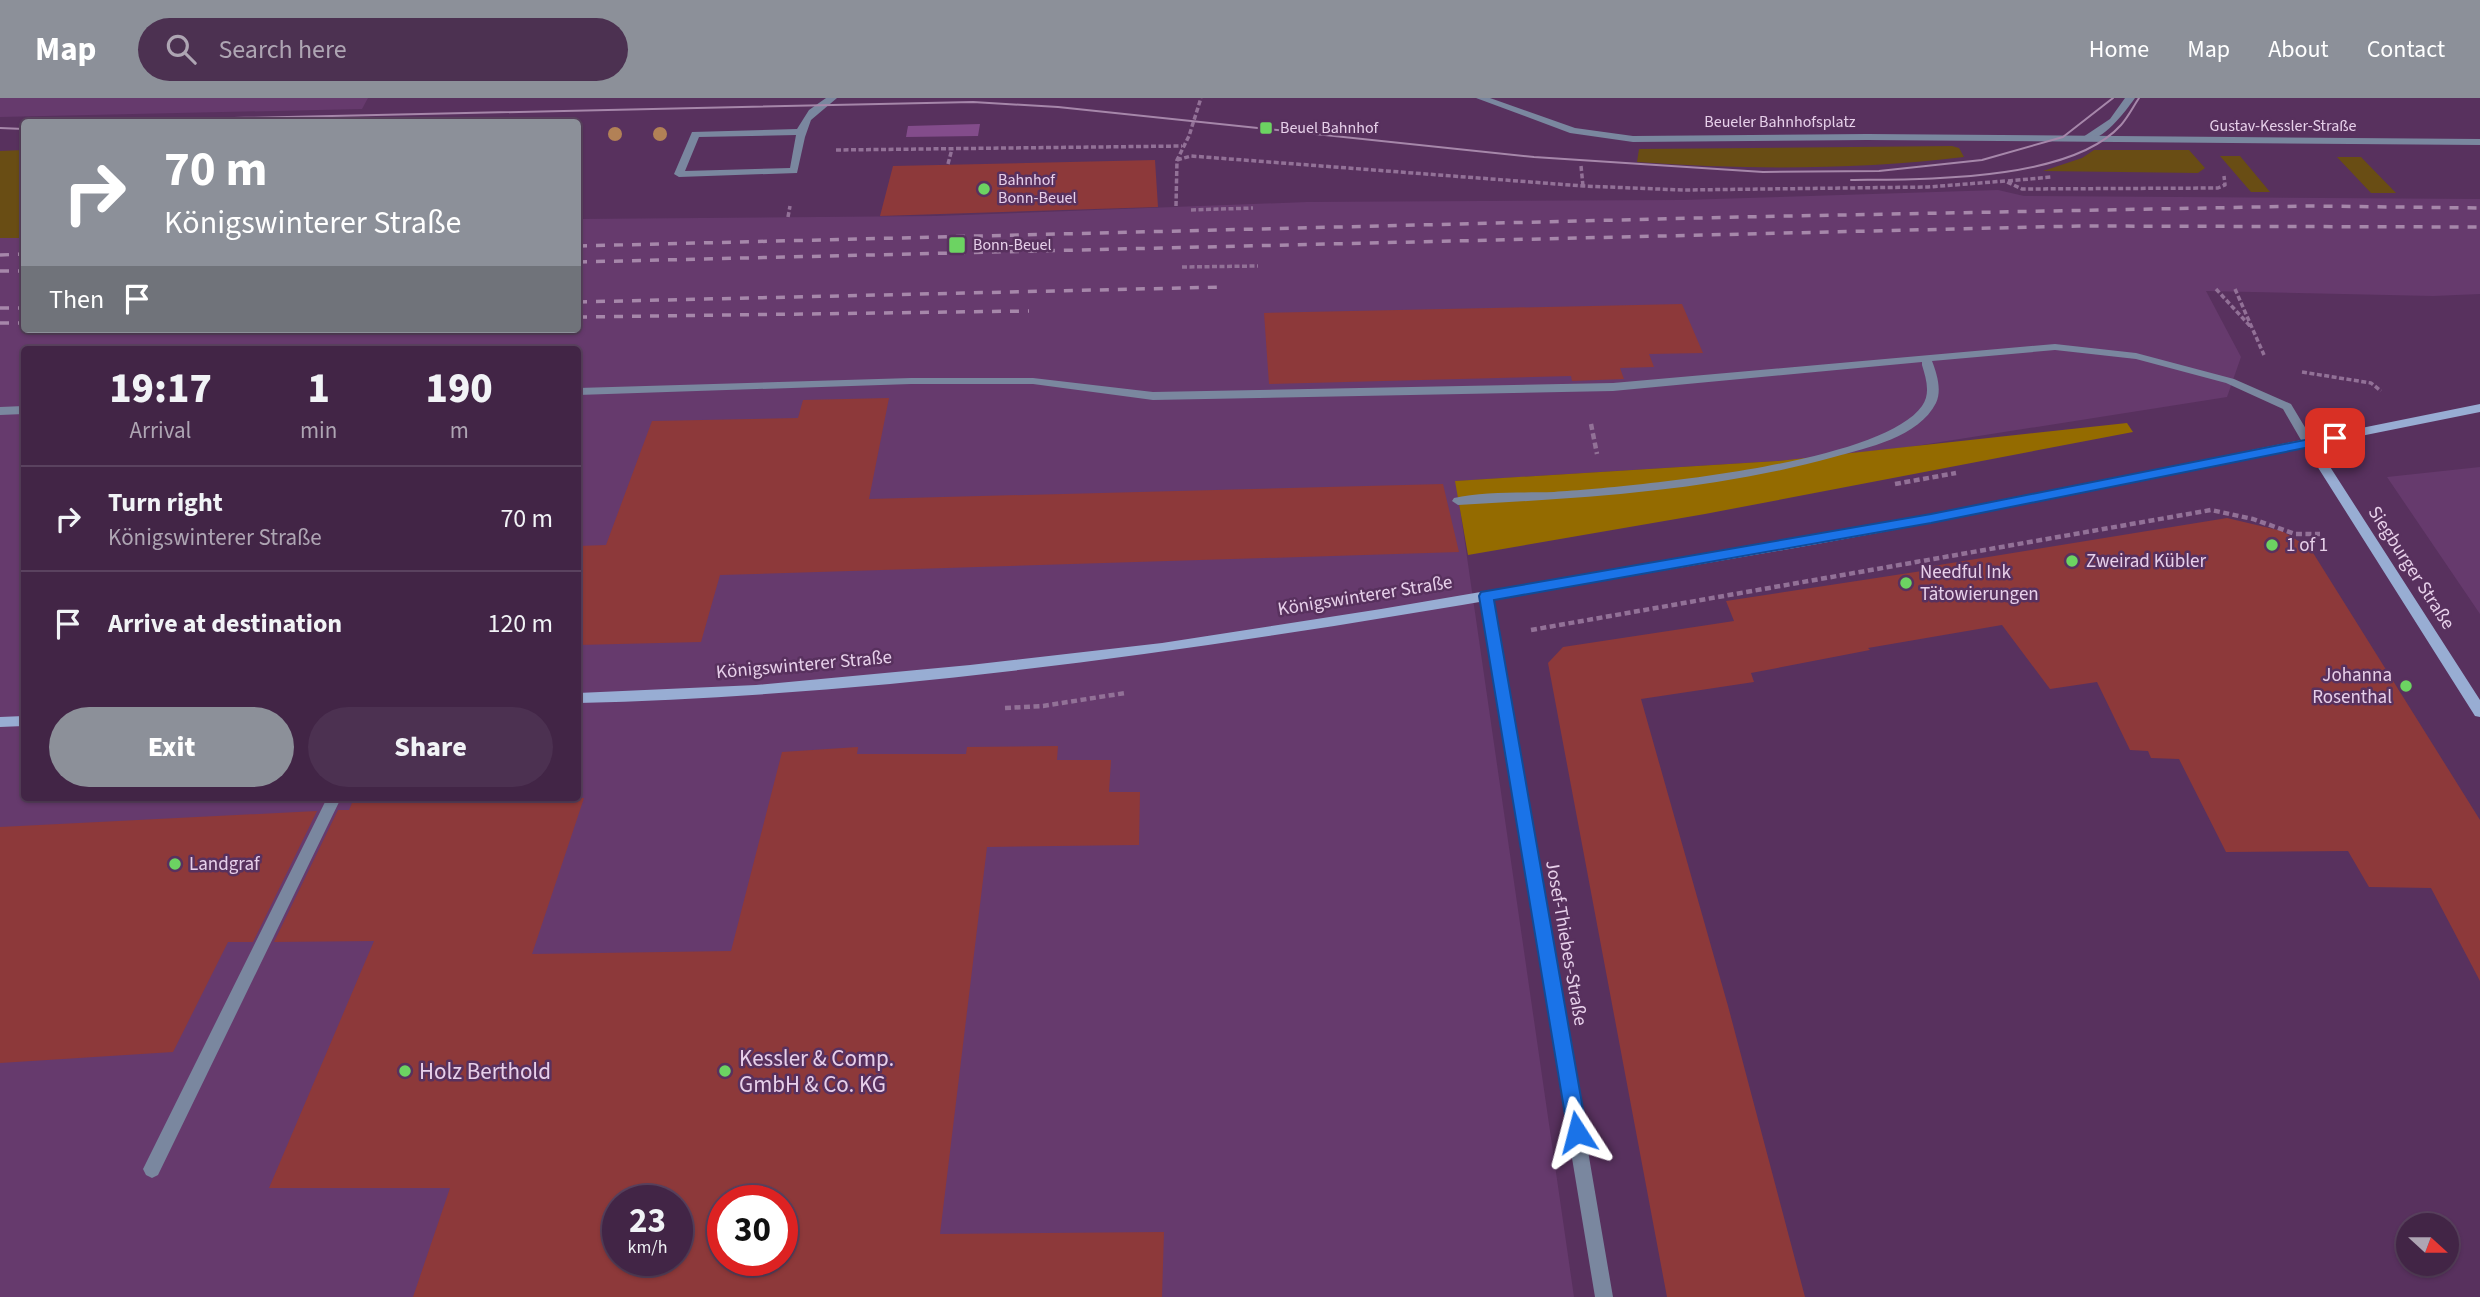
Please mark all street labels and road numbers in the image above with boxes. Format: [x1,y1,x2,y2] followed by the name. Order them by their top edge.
[1704,111,1856,133] street label: Beueler Bahnhofsplatz
[2210,115,2356,137] street label: Gustav-Kessler-Straße
[2361,501,2461,635] street label: Siegburger Straße
[1276,569,1454,623] street label: Königswinterer Straße
[715,644,893,686] street label: Königswinterer Straße
[1538,858,1594,1028] street label: Josef-Thiebes-Straße

